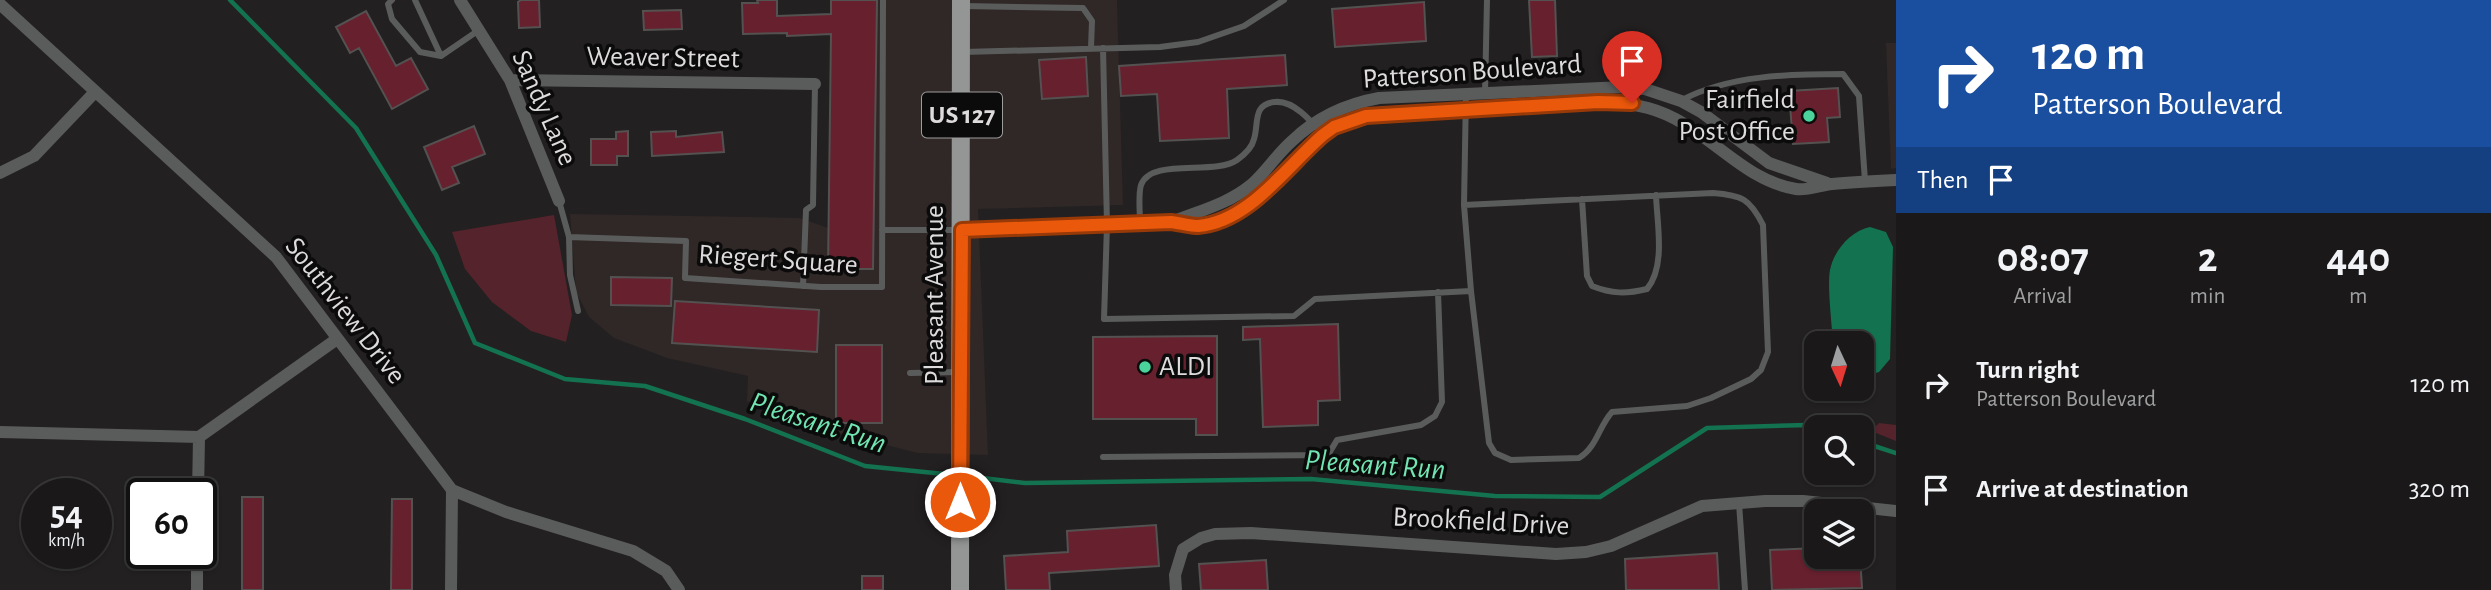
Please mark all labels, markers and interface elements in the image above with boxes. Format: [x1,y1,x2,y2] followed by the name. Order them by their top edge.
[1917,28,2008,119] icon: right
[2032,30,2145,79] text: 120 m
[1602,31,1662,103] pin
[1613,42,1651,80] icon: arrive
[586,43,740,73] street label: Weaver Street
[506,46,582,170] street label: Sandy Lane
[1362,50,1582,94] street label: Patterson Boulevard
[1678,86,1795,146] place label: Fairfield Post Office
[2032,88,2283,120] text: Patterson Boulevard
[922,92,1002,138] road number: US 127
[1801,108,1817,124] marker: Fairfield Post Office
[1982,161,2020,199] icon: arrive
[1917,167,1968,193] text: Then
[921,205,949,385] street label: Pleasant Avenue
[280,233,410,389] street label: Southview Drive
[1997,237,2089,279] text: 08:07
[2198,237,2217,279] text: 2
[2326,237,2390,279] text: 440
[697,240,859,280] street label: Riegert Square
[2013,285,2072,308] text: Arrival
[2190,285,2225,308] text: min
[2349,285,2367,308] text: m
[1804,331,1874,401] north arrow
[1804,331,1874,569] map controls
[1159,353,1212,381] place label: ALDI
[1976,357,2079,383] text: Turn right
[1137,359,1153,375] marker: ALDI
[1917,366,1955,404] icon: right
[2410,371,2470,397] text: 120 m
[746,387,890,459] water label: Pleasant Run
[1976,388,2156,411] text: Patterson Boulevard
[1804,415,1874,485] button: search
[1303,445,1447,485] water label: Pleasant Run
[923,465,997,539] position arrow
[1917,471,1955,509] icon: arrive
[1976,476,2189,502] text: Arrive at destination
[2409,476,2470,502] text: 320 m
[126,478,217,569] speed limit sign: 60
[50,497,83,532] text: 54
[1804,499,1874,569] button: layers
[1392,503,1570,541] street label: Brookfield Drive
[48,532,85,550] text: km/h

